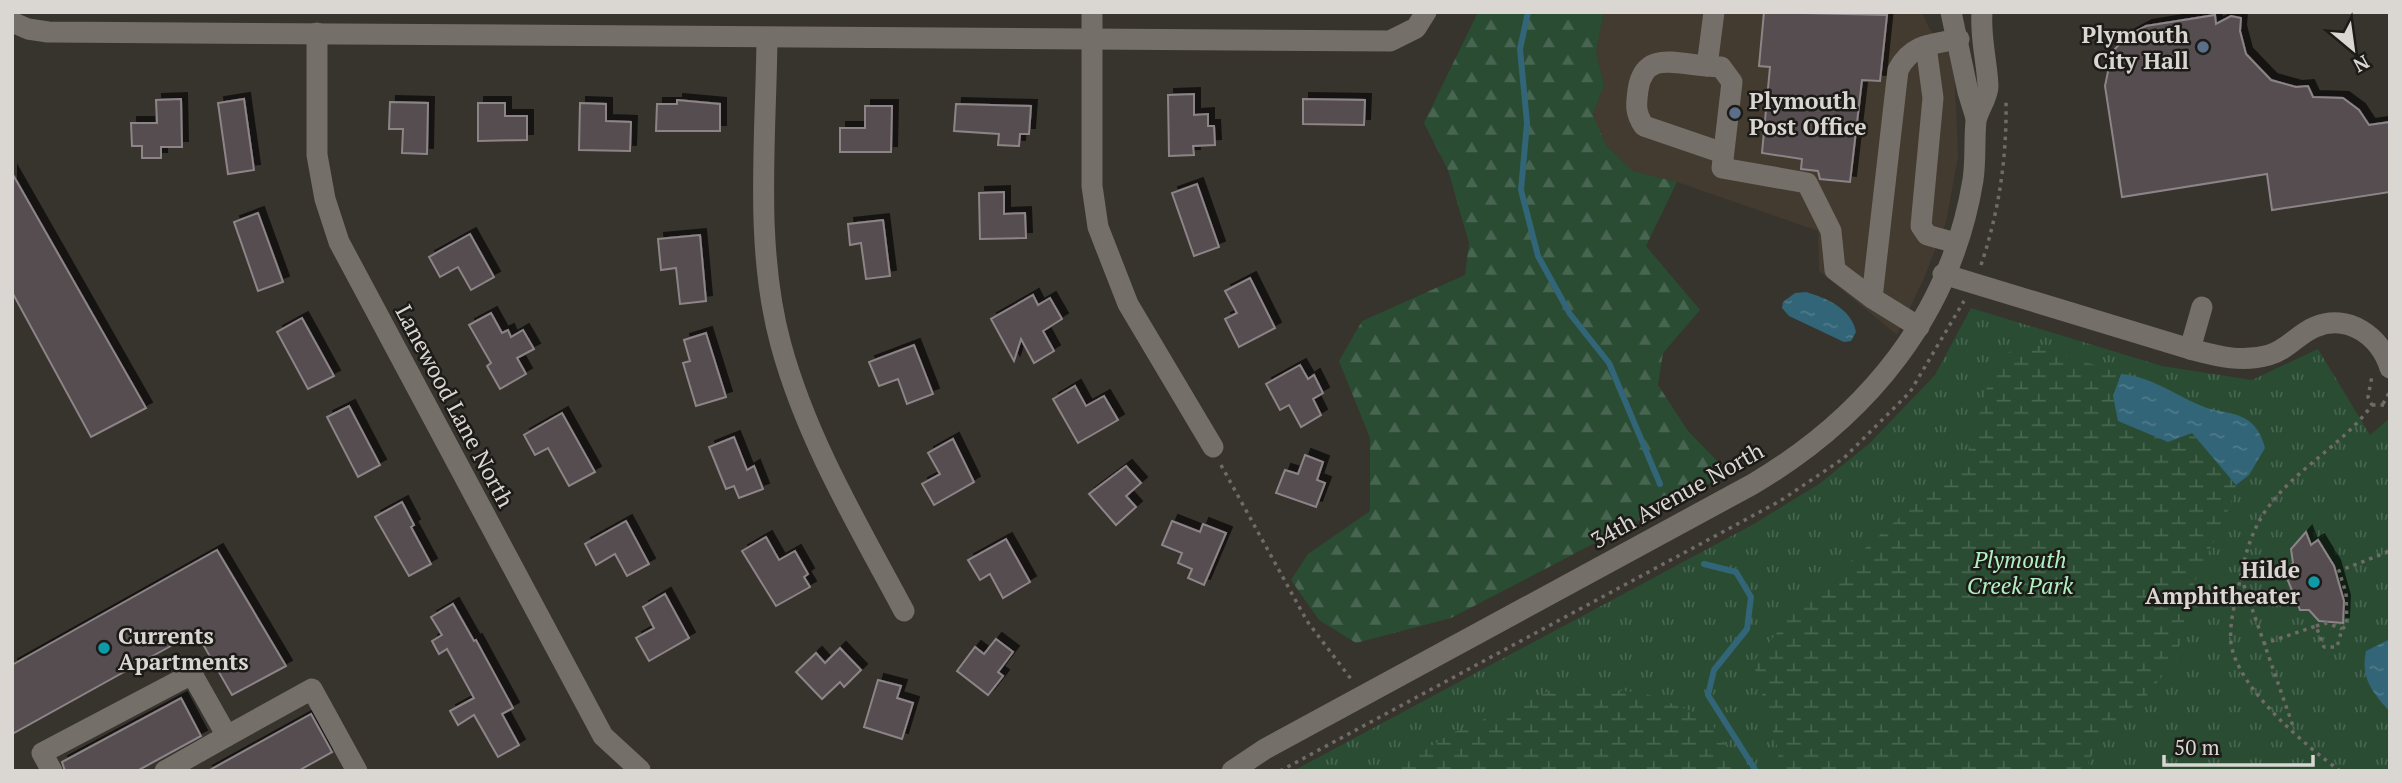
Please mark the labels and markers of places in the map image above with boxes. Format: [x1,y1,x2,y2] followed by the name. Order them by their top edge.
[2081,19,2189,76] place label: Plymouth City Hall
[2195,39,2211,55] marker: Plymouth City Hall
[1749,85,1867,142] place label: Plymouth Post Office
[1727,105,1743,121] marker: Plymouth Post Office
[2145,554,2300,611] place label: Hilde Amphitheater
[2306,574,2322,590] marker: Hilde Amphitheater
[118,620,249,677] place label: Currents Apartments
[96,640,112,656] marker: Currents Apartments

